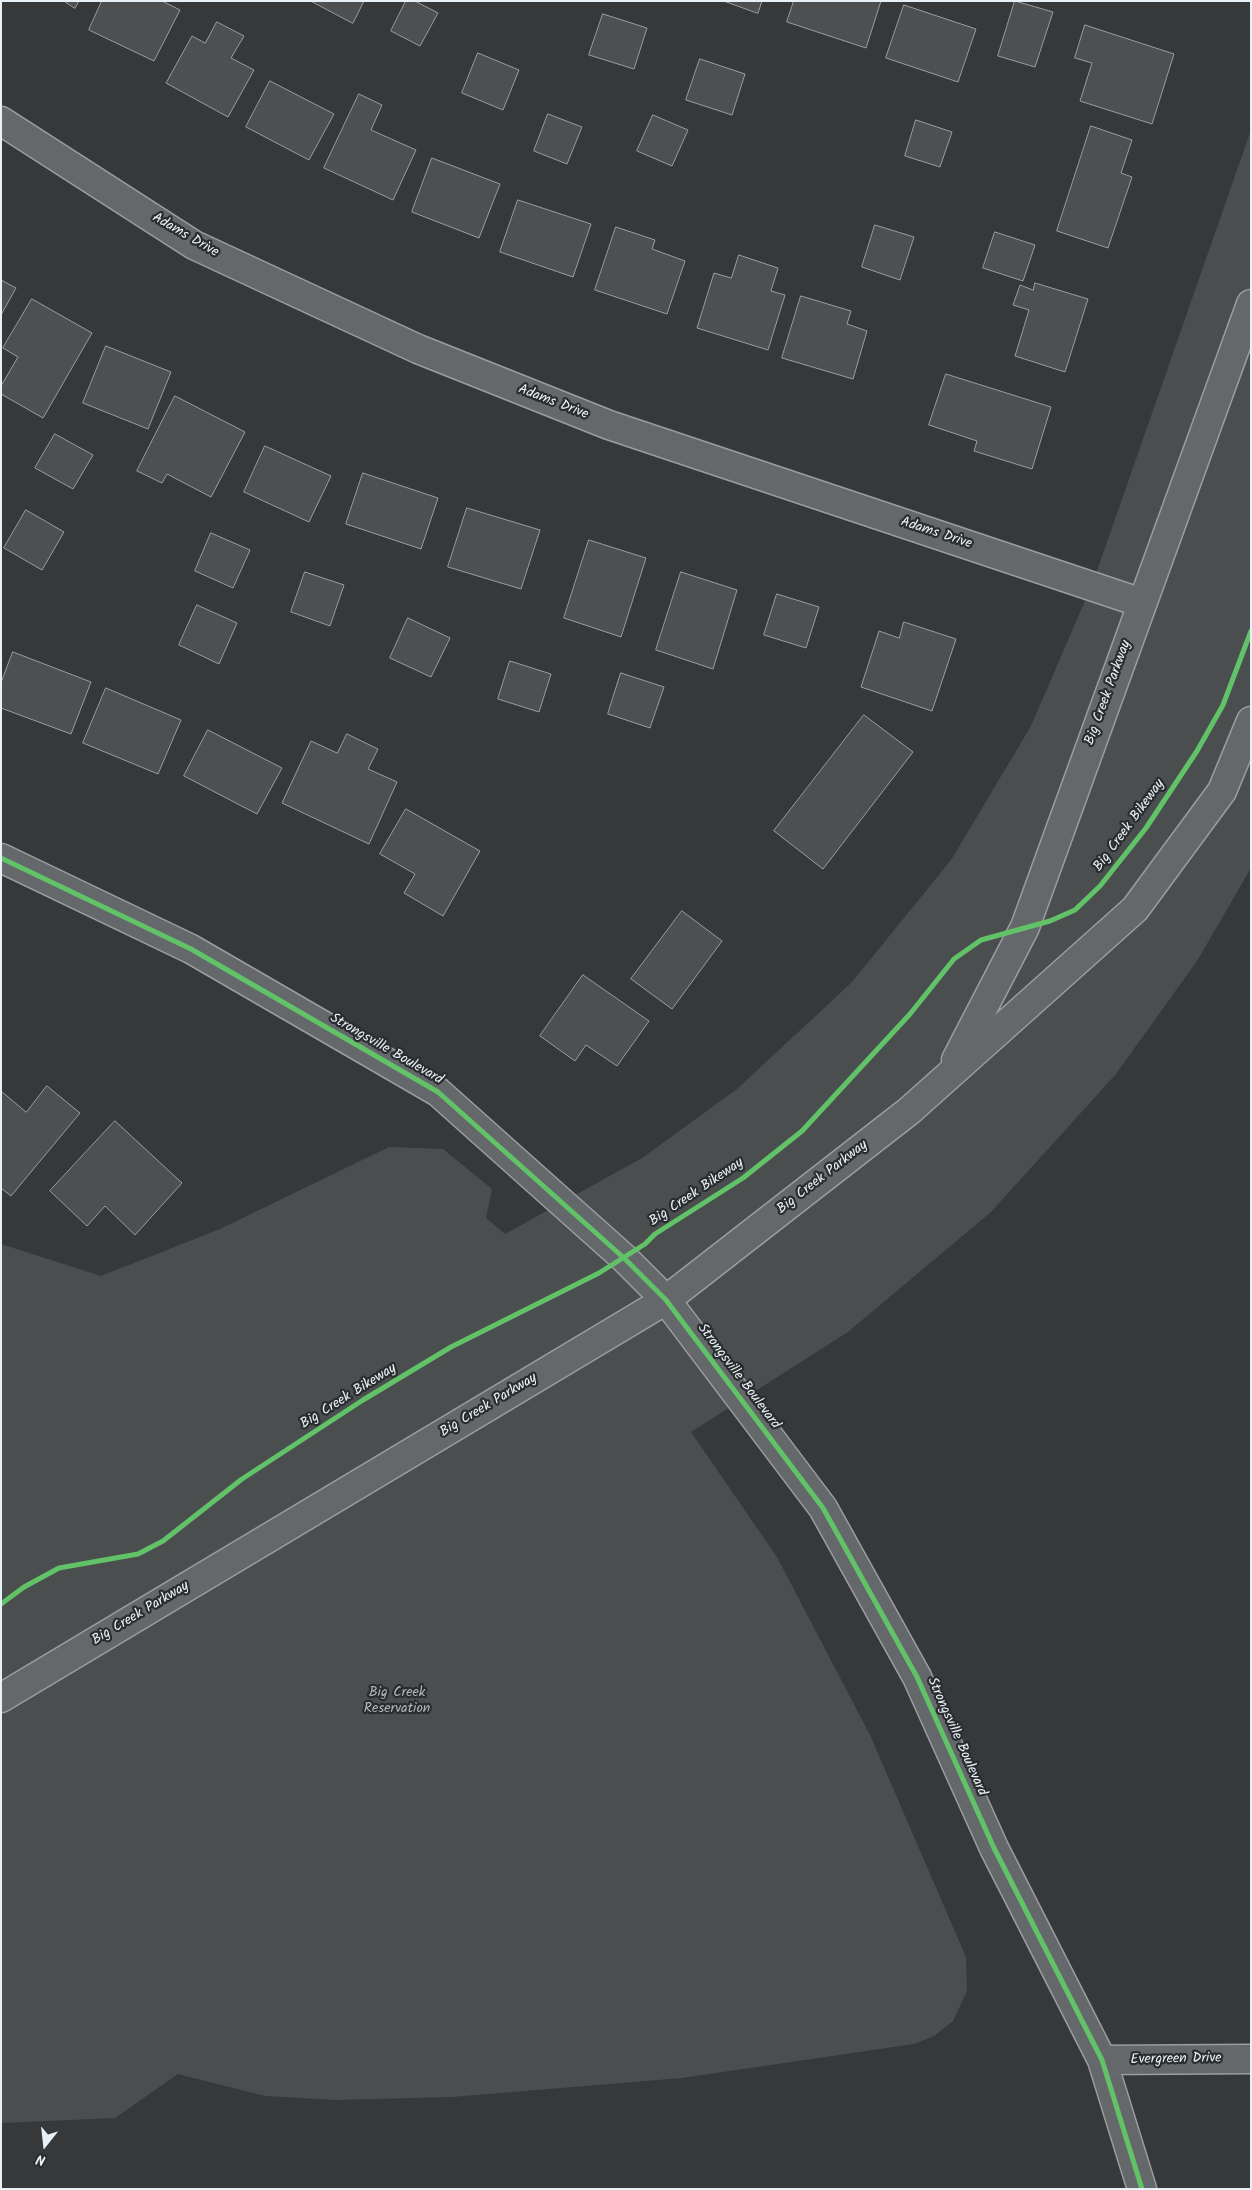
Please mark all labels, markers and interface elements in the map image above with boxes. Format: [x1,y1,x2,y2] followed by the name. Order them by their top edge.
[149,210,221,262] street label: Adams Drive
[515,382,591,424] street label: Adams Drive
[898,515,974,553] street label: Adams Drive
[1082,638,1136,748] street label: Big Creek Parkway
[1091,777,1169,875] street label: Big Creek Bikeway
[326,1011,446,1089] street label: Strongsville Boulevard
[774,1137,872,1219] street label: Big Creek Parkway
[647,1155,747,1231] street label: Big Creek Bikeway
[693,1321,783,1433] street label: Strongsville Boulevard
[298,1361,400,1433] street label: Big Creek Bikeway
[437,1370,541,1442] street label: Big Creek Parkway
[89,1578,193,1650] street label: Big Creek Parkway
[922,1675,990,1799] street label: Strongsville Boulevard
[364,1686,430,1718] park label: Big Creek Reservation
[1130,2051,1222,2069] street label: Evergreen Drive
[20,2120,70,2170] north arrow
[34,2148,48,2171] text: N

